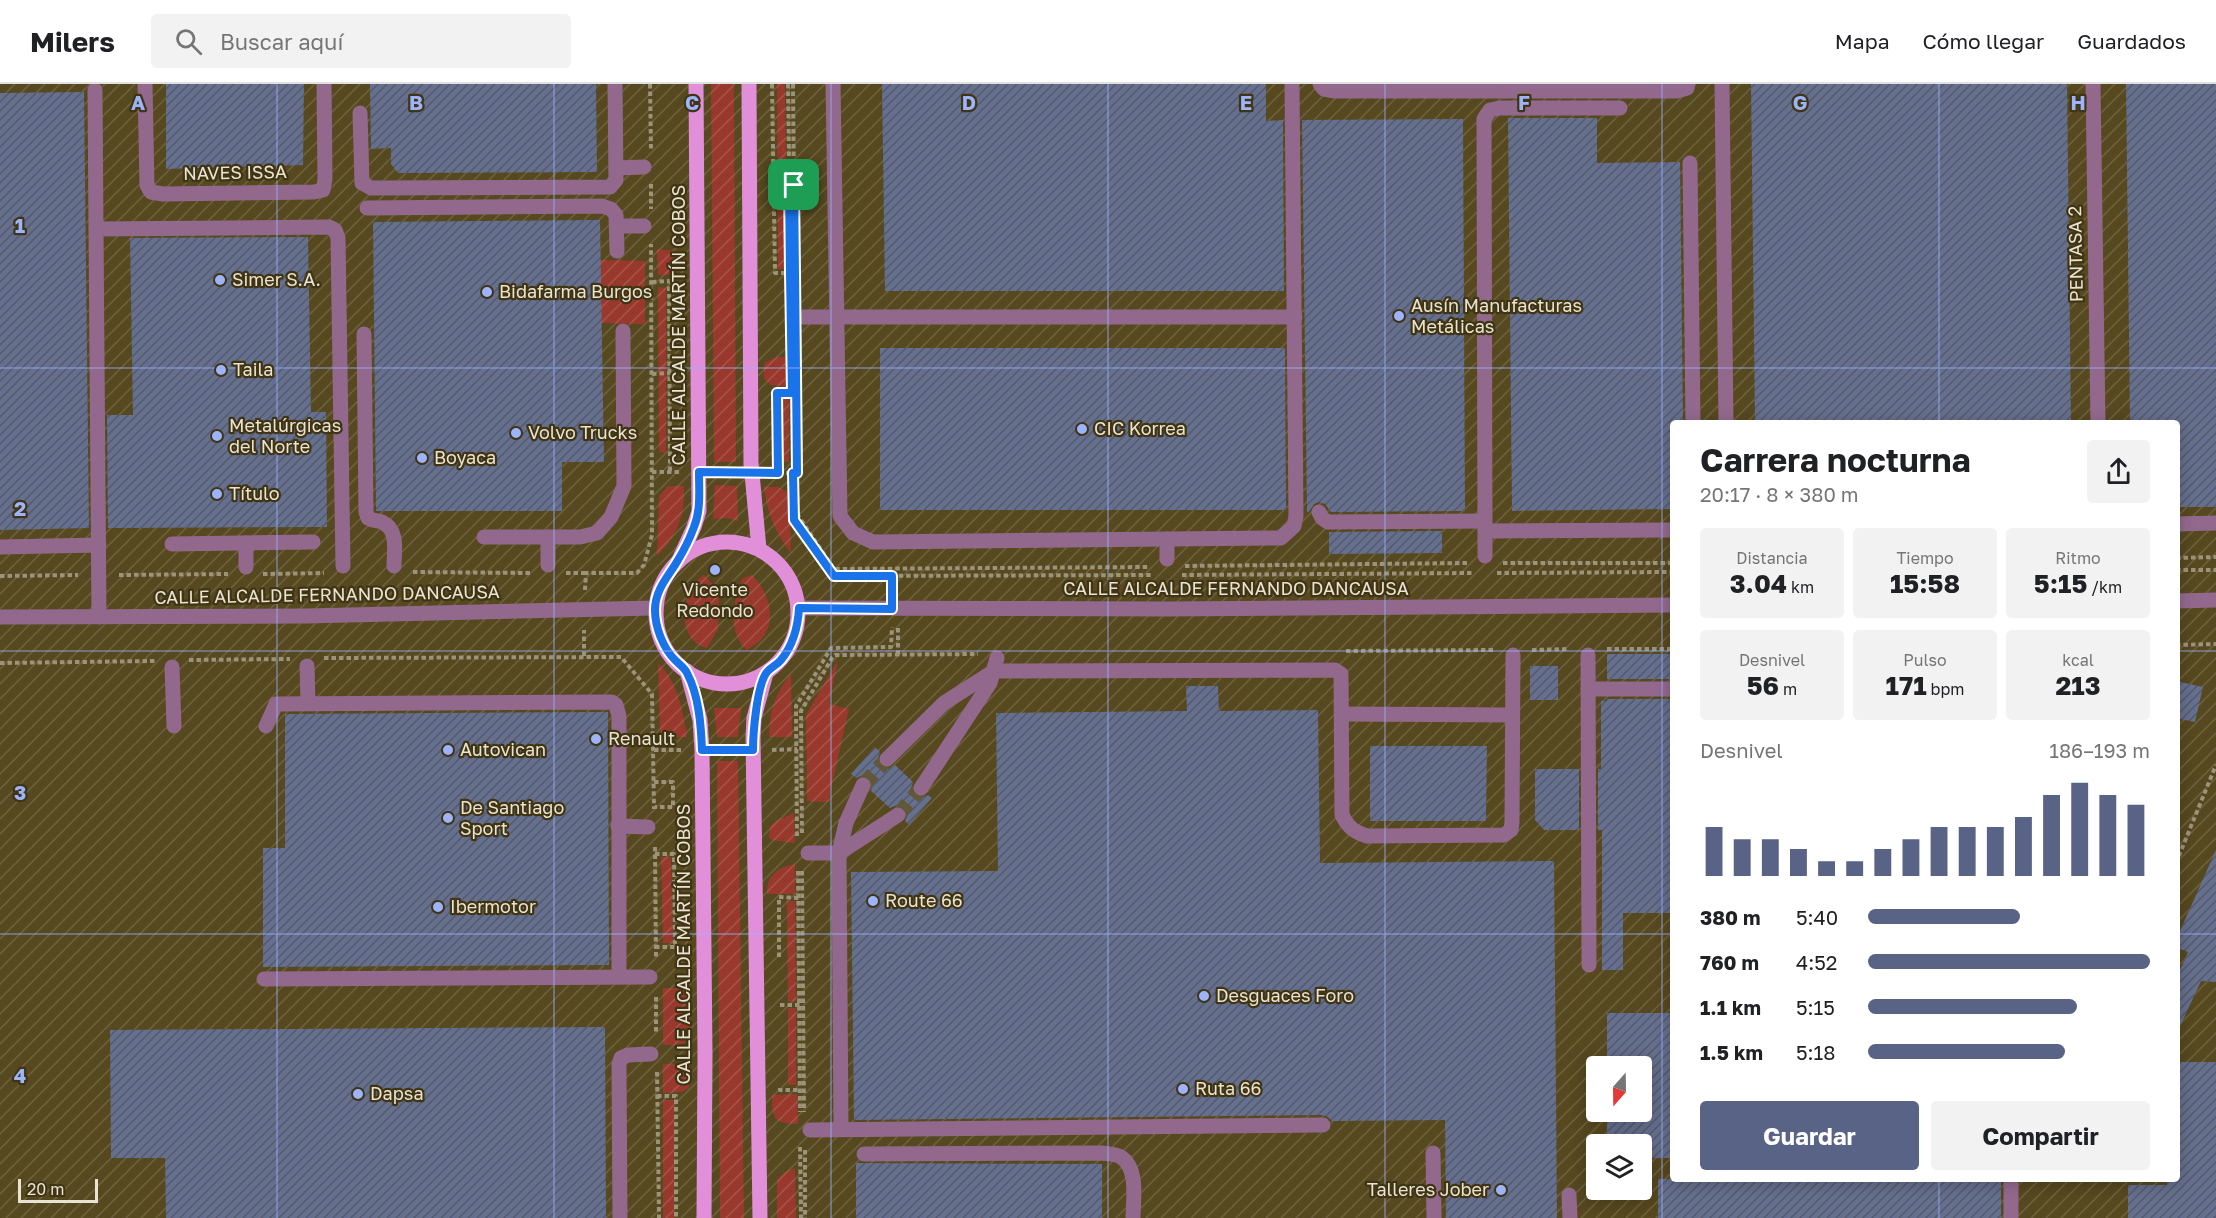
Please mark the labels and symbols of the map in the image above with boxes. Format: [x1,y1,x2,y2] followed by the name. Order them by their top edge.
[131,90,145,114] text: A
[409,90,423,114] text: B
[685,90,699,114] text: C
[962,90,976,114] text: D
[1240,90,1252,114] text: E
[1518,90,1530,114] text: F
[1793,90,1807,114] text: G
[2070,90,2086,114] text: H
[768,159,819,210] pin
[183,160,287,184] street label: NAVES ISSA
[667,185,689,465] street label: CALLE ALCALDE MARTÍN COBOS
[2063,206,2087,302] street label: PENTASA 2
[15,213,25,237] text: 1
[232,268,321,290] place label: Simer S.A.
[213,273,227,287] marker: Simer S.A.
[499,280,652,302] place label: Bidafarma Burgos
[480,285,494,299] marker: Bidafarma Burgos
[1411,294,1582,337] place label: Ausín Manufacturas Metálicas
[1392,309,1406,323] marker: Ausín Manufacturas Metálicas
[233,358,273,380] place label: Taila
[214,363,228,377] marker: Taila
[229,414,341,457] place label: Metalúrgicas del Norte
[1094,417,1186,439] place label: CIC Korrea
[528,421,637,443] place label: Volvo Trucks
[1075,422,1089,436] marker: CIC Korrea
[509,426,523,440] marker: Volvo Trucks
[210,429,224,443] marker: Metalúrgicas del Norte
[434,446,496,468] place label: Boyaca
[415,451,429,465] marker: Boyaca
[229,482,279,504] place label: Título
[210,487,224,501] marker: Título
[14,496,26,520] text: 2
[708,563,722,577] marker: Vicente Redondo
[1063,577,1409,599] street label: CALLE ALCALDE FERNANDO DANCAUSA
[676,578,754,621] place label: Vicente Redondo
[154,580,500,608] street label: CALLE ALCALDE FERNANDO DANCAUSA
[608,727,675,749] place label: Renault
[589,732,603,746] marker: Renault
[460,738,546,760] place label: Autovican
[441,743,455,757] marker: Autovican
[14,780,26,804] text: 3
[460,796,564,839] place label: De Santiago Sport
[672,804,694,1084] street label: CALLE ALCALDE MARTÍN COBOS
[441,811,455,825] marker: De Santiago Sport
[885,889,963,911] place label: Route 66
[866,894,880,908] marker: Route 66
[450,895,536,917] place label: Ibermotor
[431,900,445,914] marker: Ibermotor
[1216,984,1354,1006] place label: Desguaces Foro
[1197,989,1211,1003] marker: Desguaces Foro
[1586,1056,1652,1122] north arrow
[14,1063,26,1087] text: 4
[1195,1077,1261,1099] place label: Ruta 66
[370,1082,424,1104] place label: Dapsa
[1176,1082,1190,1096] marker: Ruta 66
[351,1087,365,1101] marker: Dapsa
[18,1176,98,1204] scale bar
[1367,1178,1489,1200] place label: Talleres Jober
[1494,1183,1508,1197] marker: Talleres Jober

